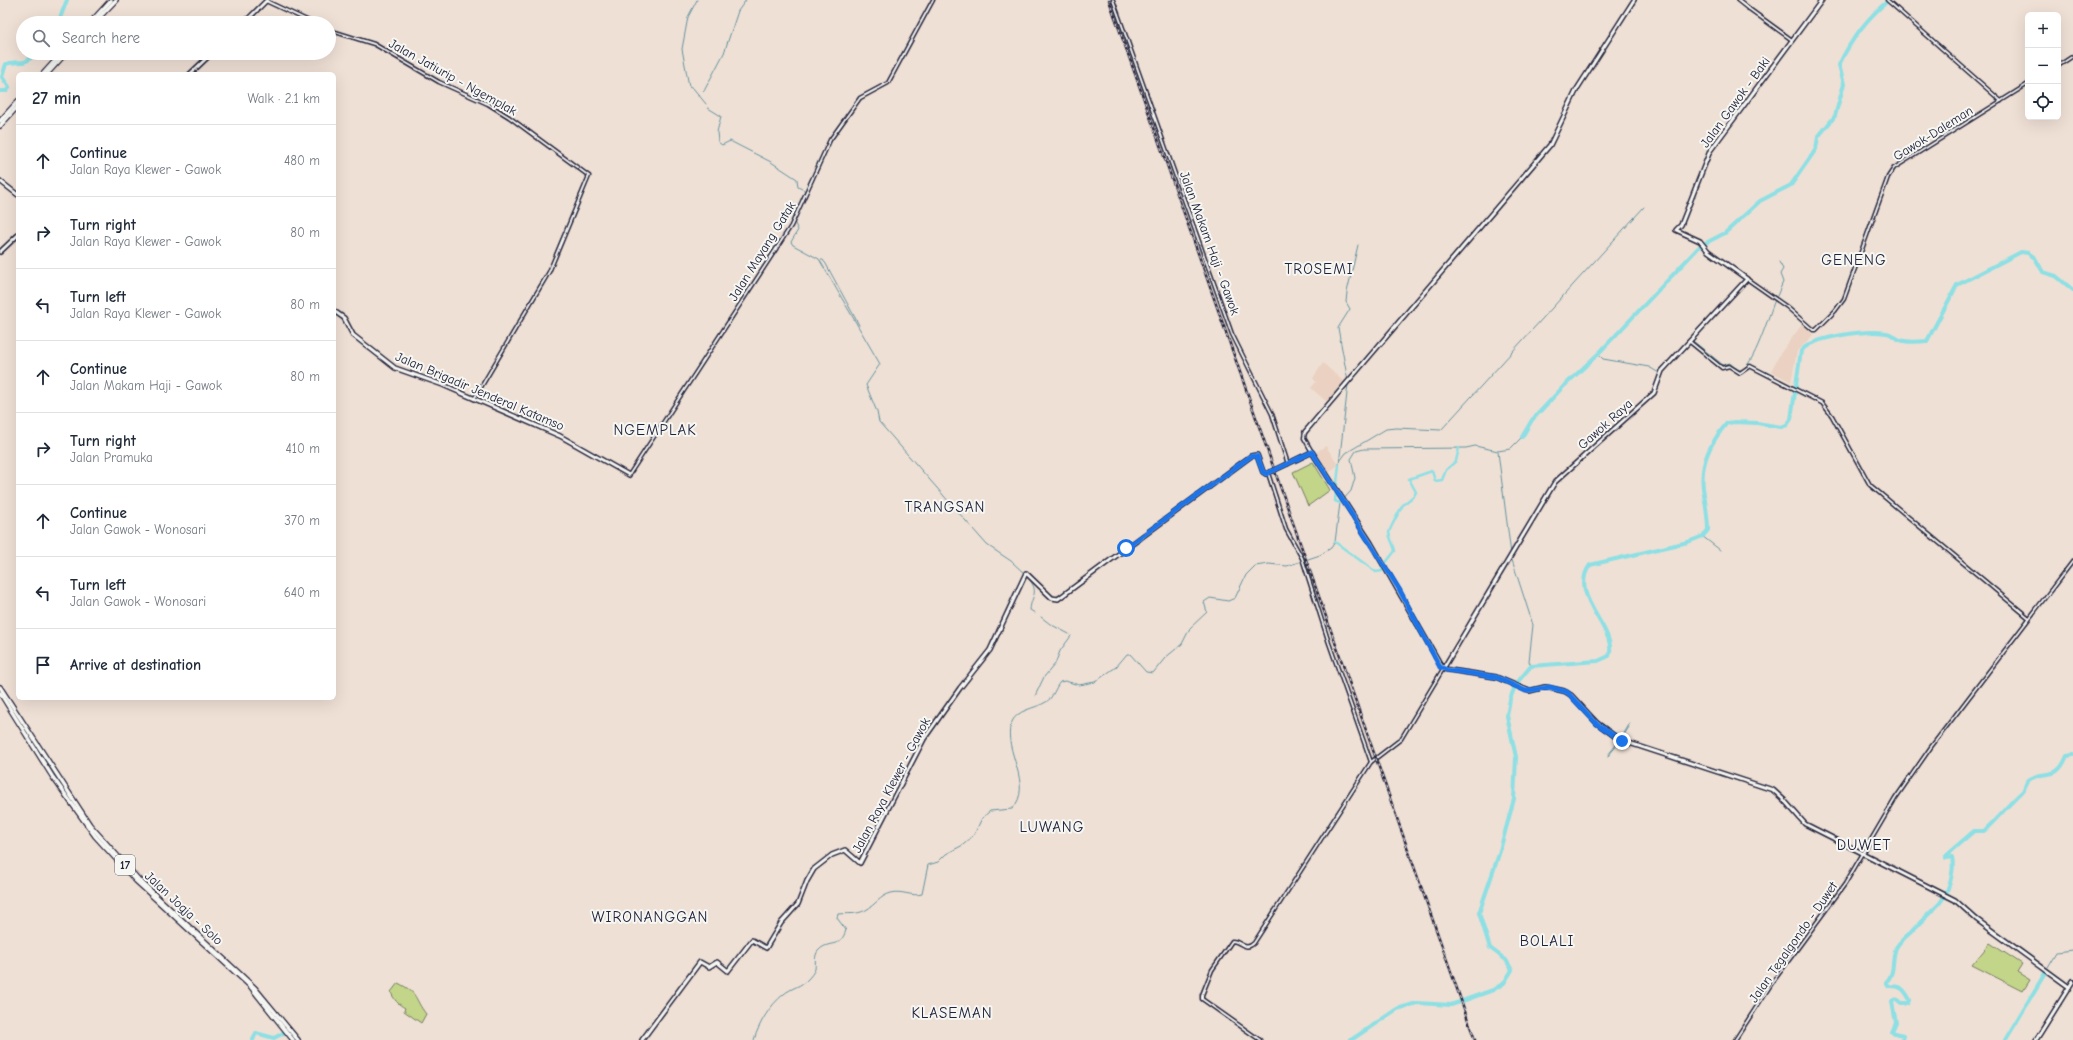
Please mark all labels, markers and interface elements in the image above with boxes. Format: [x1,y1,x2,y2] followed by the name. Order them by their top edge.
[2025,12,2061,120] map controls
[2025,12,2061,48] button: +
[16,16,336,60] search box
[30,27,52,49] icon: search
[62,29,140,47] text: Search here
[386,36,520,119] street label: Jalan Jatiurip - Ngemplak
[2025,48,2061,84] button: −
[1697,54,1773,150] street label: Jalan Gawok - Baki
[2025,84,2061,120] button: locate
[32,89,81,108] text: 27 min
[247,91,320,106] text: Walk · 2.1 km
[1890,103,1976,163] street label: Gawok-Daleman
[70,144,127,162] text: Continue
[32,150,54,172] icon: ahead
[284,153,320,168] text: 480 m
[70,162,221,177] text: Jalan Raya Klewer - Gawok
[1177,169,1243,318] street label: Jalan Makam Haji - Gawok
[725,198,799,304] street label: Jalan Mayang Gatak
[70,216,136,234] text: Turn right
[32,222,54,244] icon: right
[290,225,320,240] text: 80 m
[70,234,221,249] text: Jalan Raya Klewer - Gawok
[1821,251,1887,269] district label: GENENG
[1284,260,1354,278] district label: TROSEMI
[70,288,126,306] text: Turn left
[32,294,54,316] icon: left
[290,297,320,312] text: 80 m
[70,306,221,321] text: Jalan Raya Klewer - Gawok
[393,349,567,433] street label: Jalan Brigadir Jenderal Katamso
[70,360,127,378] text: Continue
[32,366,54,388] icon: ahead
[290,369,320,384] text: 80 m
[70,378,222,393] text: Jalan Makam Haji - Gawok
[1575,396,1635,452] street label: Gawok Raya
[613,421,697,439] district label: NGEMPLAK
[70,432,136,450] text: Turn right
[32,438,54,460] icon: right
[286,441,320,456] text: 410 m
[70,450,153,465] text: Jalan Pramuka
[905,498,985,516] district label: TRANGSAN
[70,504,127,522] text: Continue
[32,510,54,532] icon: ahead
[284,513,320,528] text: 370 m
[70,522,206,537] text: Jalan Gawok - Wonosari
[1117,539,1135,557] route start
[70,576,126,594] text: Turn left
[32,582,54,604] icon: left
[284,585,320,600] text: 640 m
[70,594,206,609] text: Jalan Gawok - Wonosari
[32,654,54,676] icon: arrive
[70,656,201,674] text: Arrive at destination
[849,714,933,855] street label: Jalan Raya Klewer - Gawok
[1613,732,1631,750] route end
[1020,818,1084,836] district label: LUWANG
[1837,836,1891,854] district label: DUWET
[115,855,135,875] road number: 17
[142,868,226,948] street label: Jalan Jogja - Solo
[1746,878,1841,1005] street label: Jalan Tegalgondo - Duwet
[592,908,709,926] district label: WIRONANGGAN
[1520,932,1574,950] district label: BOLALI
[911,1004,993,1022] district label: KLASEMAN

